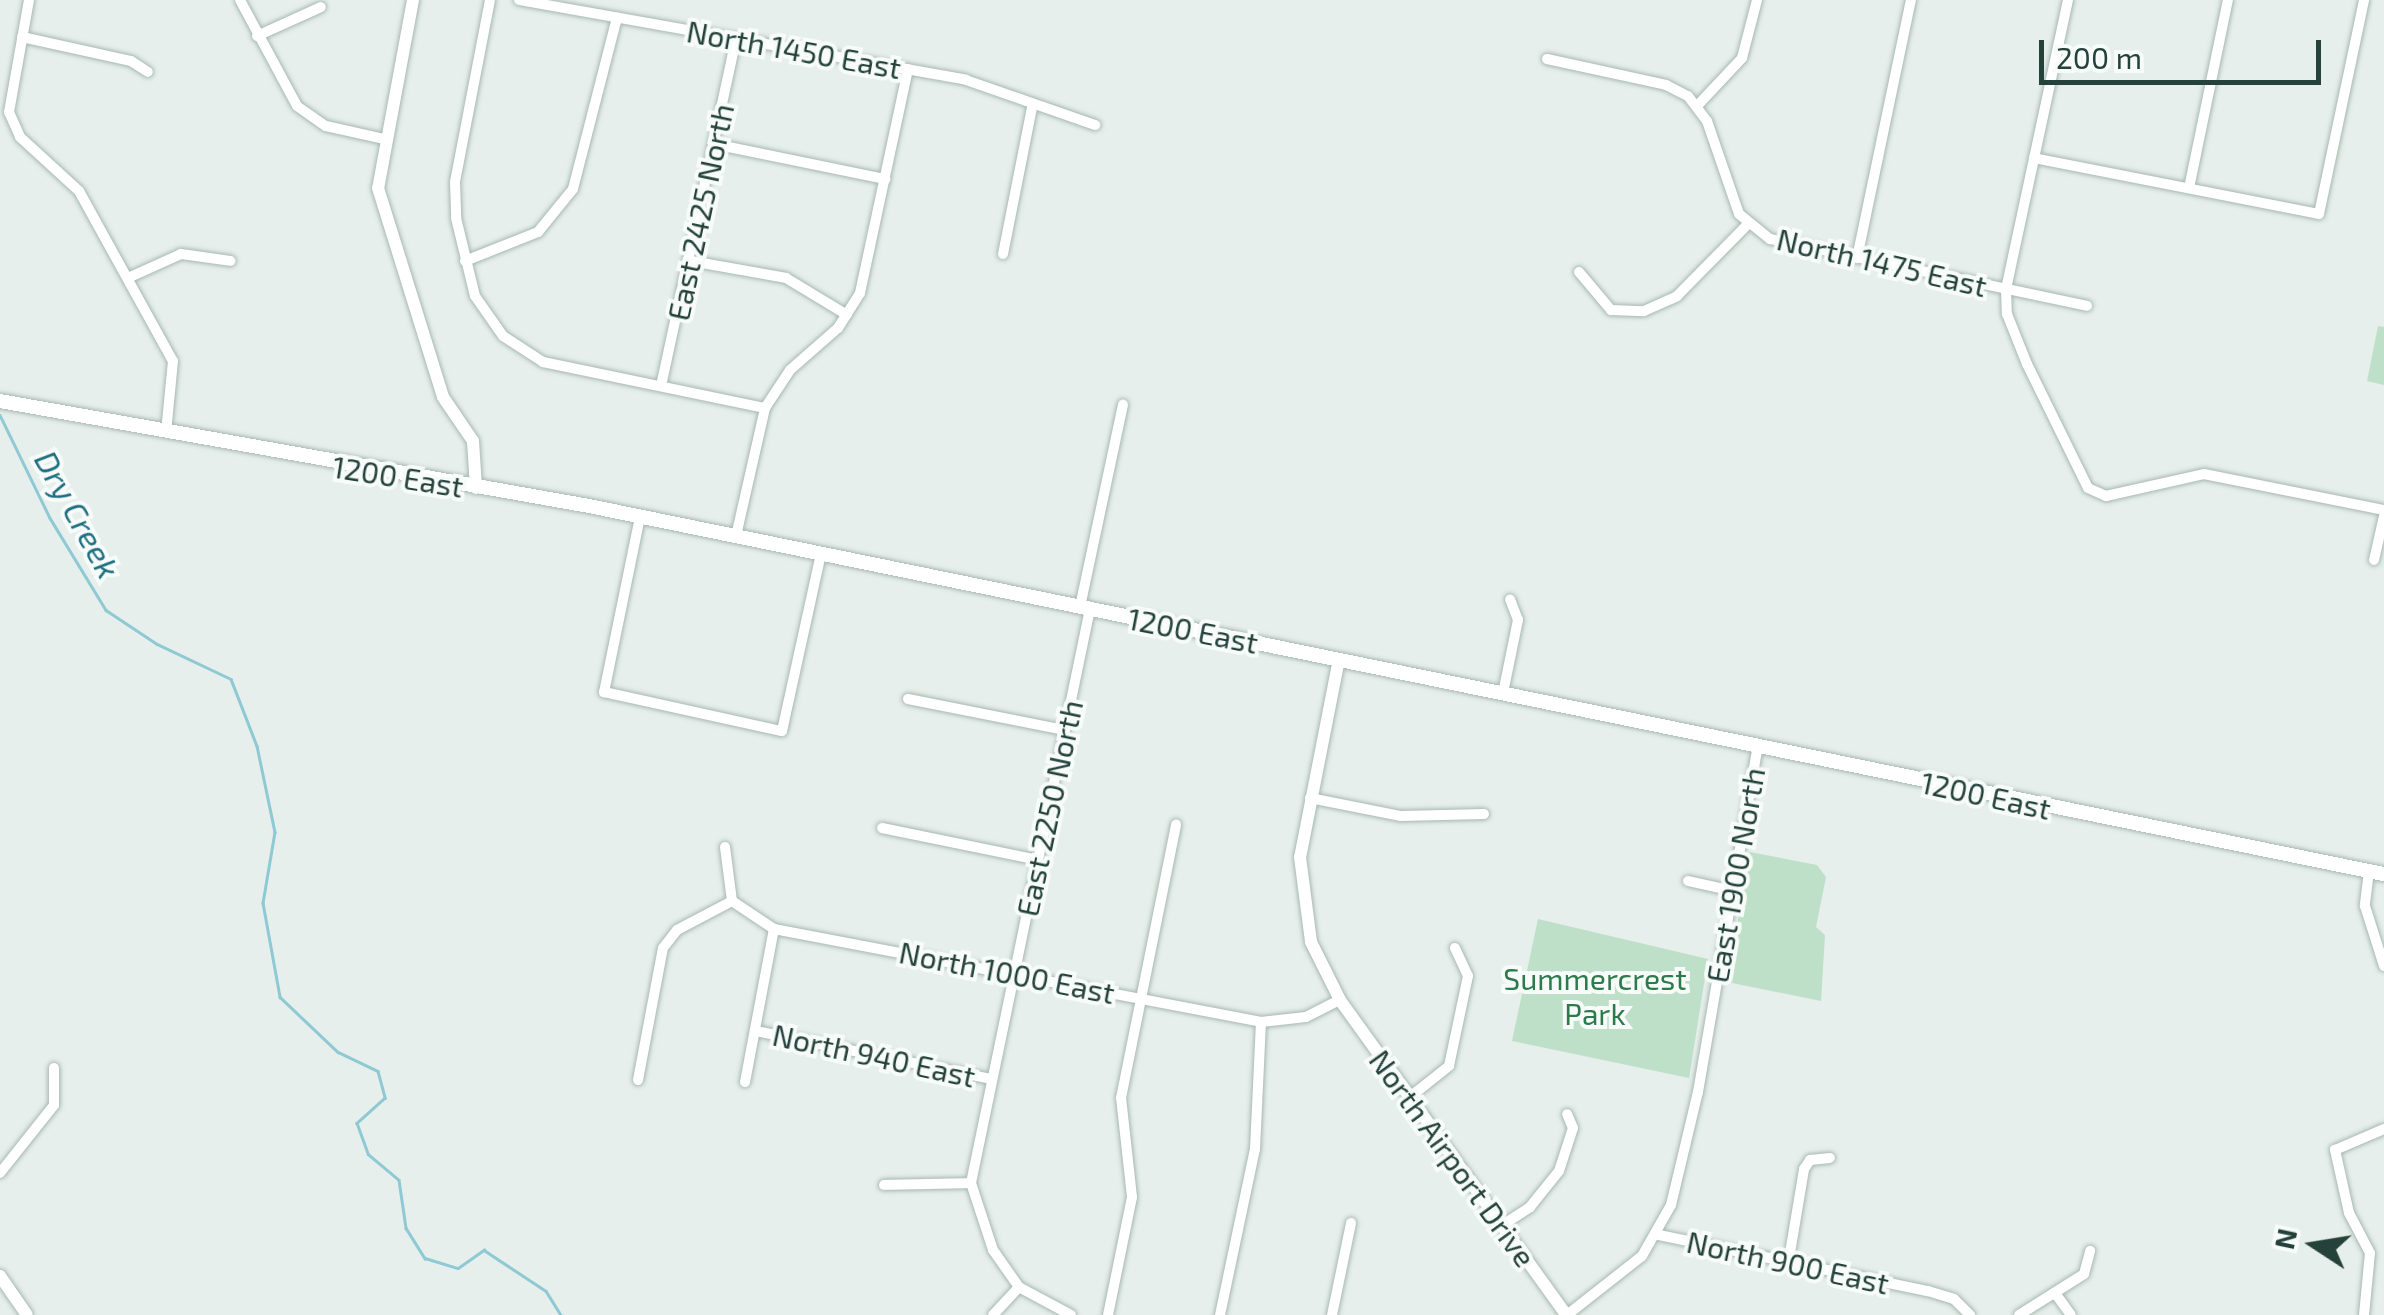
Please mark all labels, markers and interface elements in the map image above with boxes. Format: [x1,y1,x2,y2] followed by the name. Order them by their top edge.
[684,12,904,86] street label: North 1450 East
[2044,20,2326,82] scale bar
[2056,39,2142,75] text: 200 m
[659,100,741,324] street label: East 2425 North
[1774,220,1990,304] street label: North 1475 East
[27,444,129,584] water label: Dry Creek
[330,448,466,504] street label: 1200 East
[1125,600,1261,660] street label: 1200 East
[1008,697,1090,919] street label: East 2250 North
[1918,764,2054,826] street label: 1200 East
[1698,765,1772,985] street label: East 1900 North
[896,933,1118,1011] street label: North 1000 East
[1503,960,1687,1030] park label: Summercrest Park
[769,1016,979,1094] street label: North 940 East
[1362,1042,1544,1274] street label: North Airport Drive
[2264,1195,2364,1295] north arrow
[1684,1223,1892,1301] street label: North 900 East
[2266,1225,2303,1252] text: N

